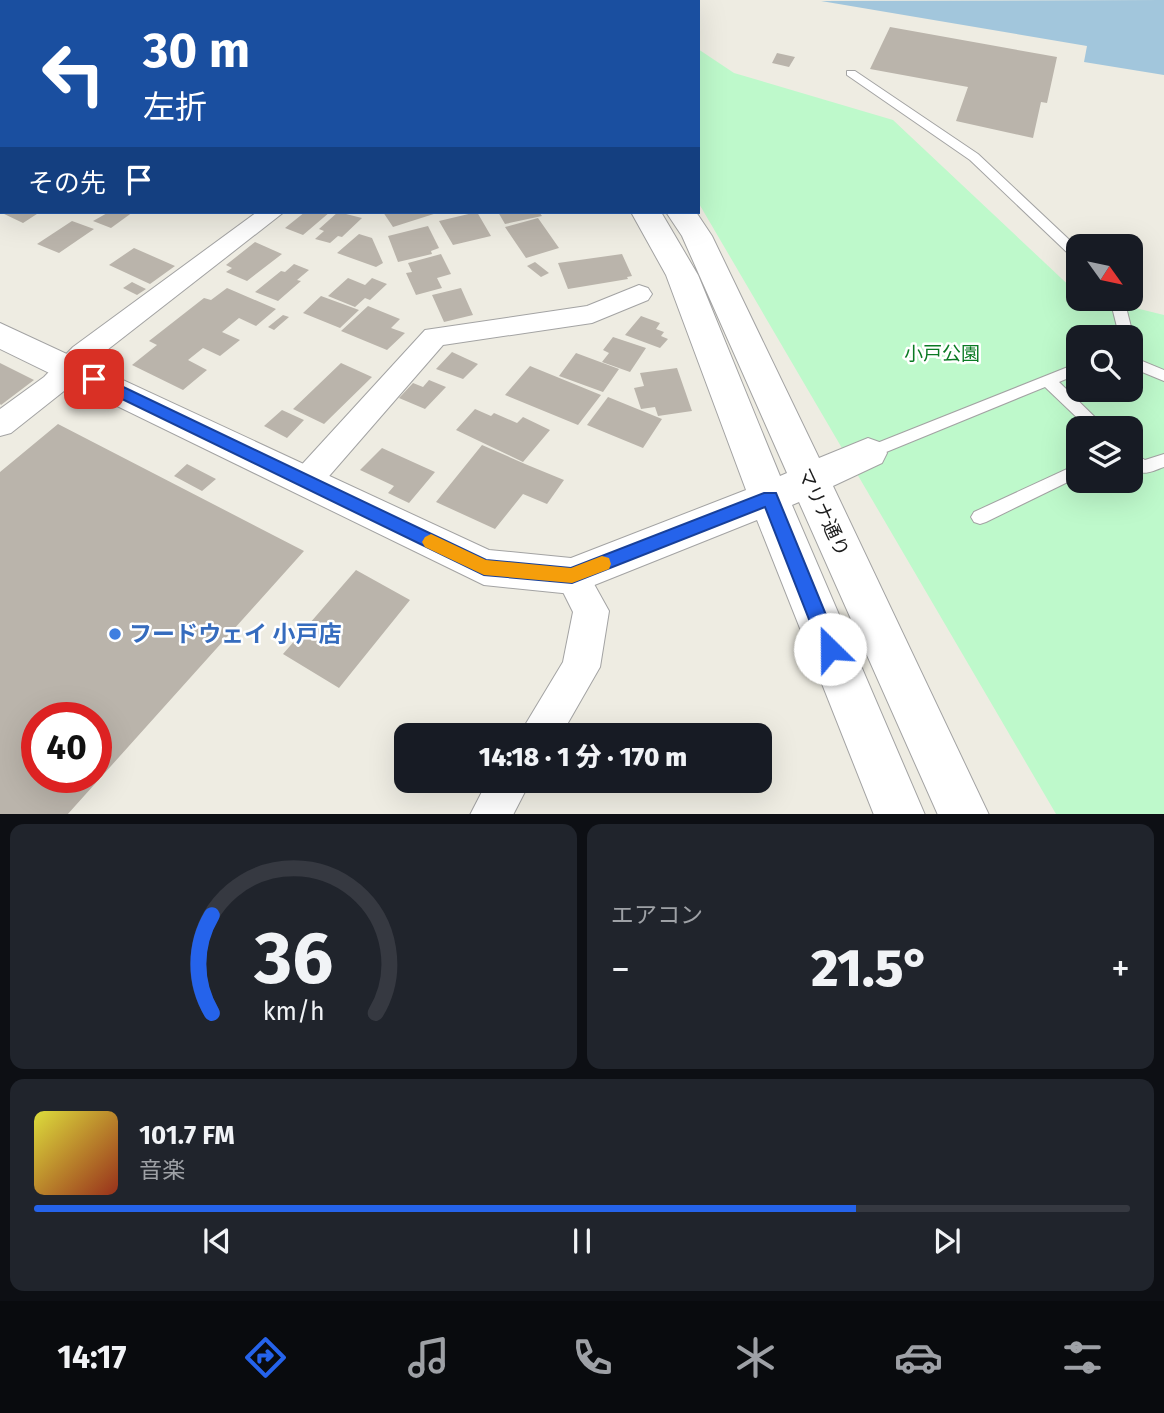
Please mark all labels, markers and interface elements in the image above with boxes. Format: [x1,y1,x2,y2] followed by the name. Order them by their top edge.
[143,21,250,80] text: 30 m
[28,28,119,119] icon: left
[143,88,207,126] text: 左折
[120,161,158,199] icon: arrive
[28,168,106,199] text: その先
[1066,234,1143,312] north arrow
[1066,234,1143,493] map controls
[1066,325,1143,402] button: search
[904,342,980,365] park label: 小戸公園
[64,349,124,409] pin
[75,360,113,398] icon: arrive
[1066,416,1143,493] button: layers
[793,464,854,560] street label: マリナ通り
[793,612,867,686] position arrow
[129,620,341,648] place label: フードウェイ 小戸店
[107,626,123,642] marker: フードウェイ 小戸店
[21,702,112,793] speed limit sign: 40
[479,742,687,773] text: 14:18 · 1 分 · 170 m
[611,901,703,929] text: エアコン
[253,915,333,1002] text: 36
[811,937,930,1000] text: 21.5°
[611,946,630,992] text: −
[1111,946,1130,992] text: +
[263,996,324,1026] text: km/h
[139,1120,235,1151] text: 101.7 FM
[139,1156,185,1184] text: 音楽
[198,1222,236,1260] icon: previous
[563,1222,601,1260] icon: pause
[928,1222,966,1260] icon: next
[241,1333,290,1382] icon: directions
[404,1333,453,1382] icon: music
[568,1333,617,1382] icon: phone
[731,1333,780,1382] icon: climate
[894,1333,943,1382] icon: car
[1058,1333,1107,1382] icon: filters
[57,1338,127,1376] text: 14:17

